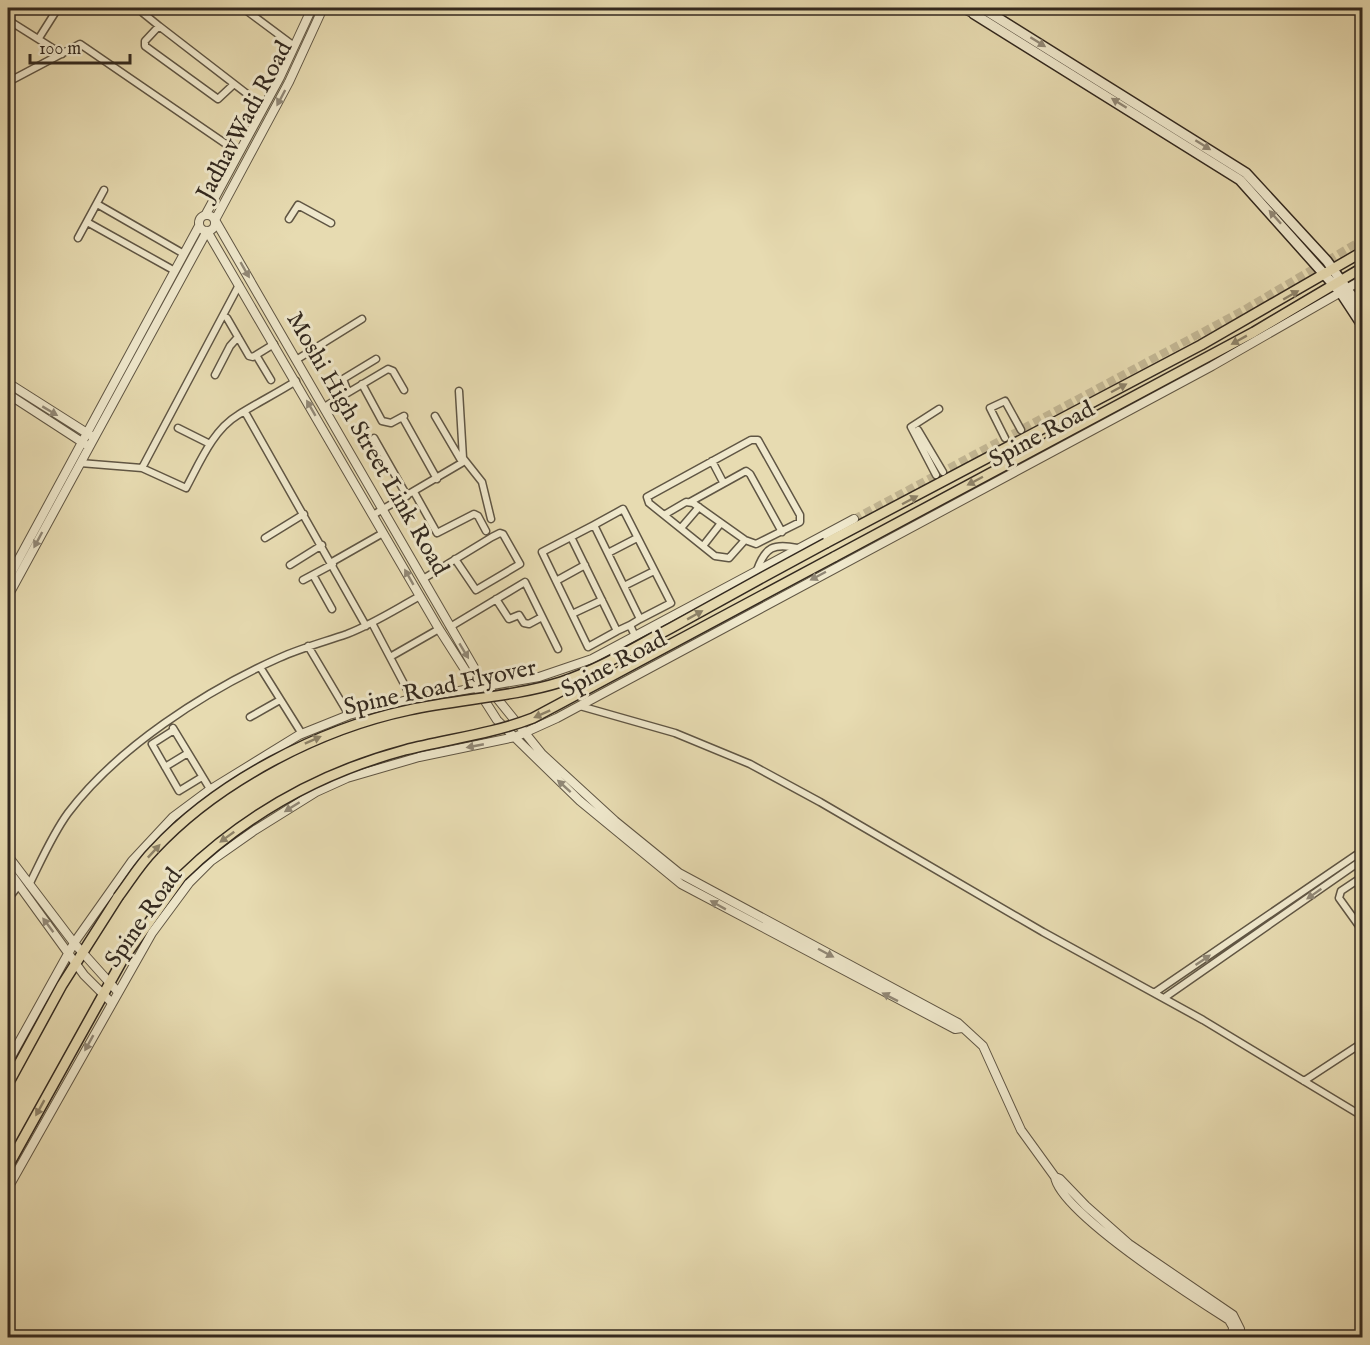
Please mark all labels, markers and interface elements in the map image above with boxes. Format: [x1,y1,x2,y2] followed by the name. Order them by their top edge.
[30,27,130,65] scale bar
[189,36,300,209] street label: JadhavWadi Road
[1030,36,1046,47] one-way arrow
[39,38,81,61] text: 100 m
[276,90,285,107] one-way arrow
[1110,97,1127,108] one-way arrow
[1195,140,1211,151] one-way arrow
[1269,210,1282,225] one-way arrow
[239,262,250,278] one-way arrow
[1282,290,1299,300] one-way arrow
[279,306,455,582] street label: Moshi High Street Link Road
[1231,335,1248,345] one-way arrow
[1111,383,1128,393] one-way arrow
[984,394,1100,476] street label: Spine Road
[306,400,317,416] one-way arrow
[42,405,58,416] one-way arrow
[966,476,983,486] one-way arrow
[902,495,919,505] one-way arrow
[33,532,43,549] one-way arrow
[404,568,414,585] one-way arrow
[809,571,826,581] one-way arrow
[686,610,703,620] one-way arrow
[556,624,672,706] street label: Spine Road
[459,643,470,659] one-way arrow
[341,652,539,724] street label: Spine Road Flyover
[534,709,551,718] one-way arrow
[305,735,323,745] one-way arrow
[466,742,485,751] one-way arrow
[557,779,572,793] one-way arrow
[284,802,300,813] one-way arrow
[219,830,234,842] one-way arrow
[147,843,161,858] one-way arrow
[98,862,190,974] street label: Spine Road
[1307,888,1323,900] one-way arrow
[709,900,726,910] one-way arrow
[42,917,54,933] one-way arrow
[818,948,835,958] one-way arrow
[1194,955,1211,966] one-way arrow
[882,992,899,1002] one-way arrow
[84,1034,94,1051] one-way arrow
[35,1100,45,1117] one-way arrow

